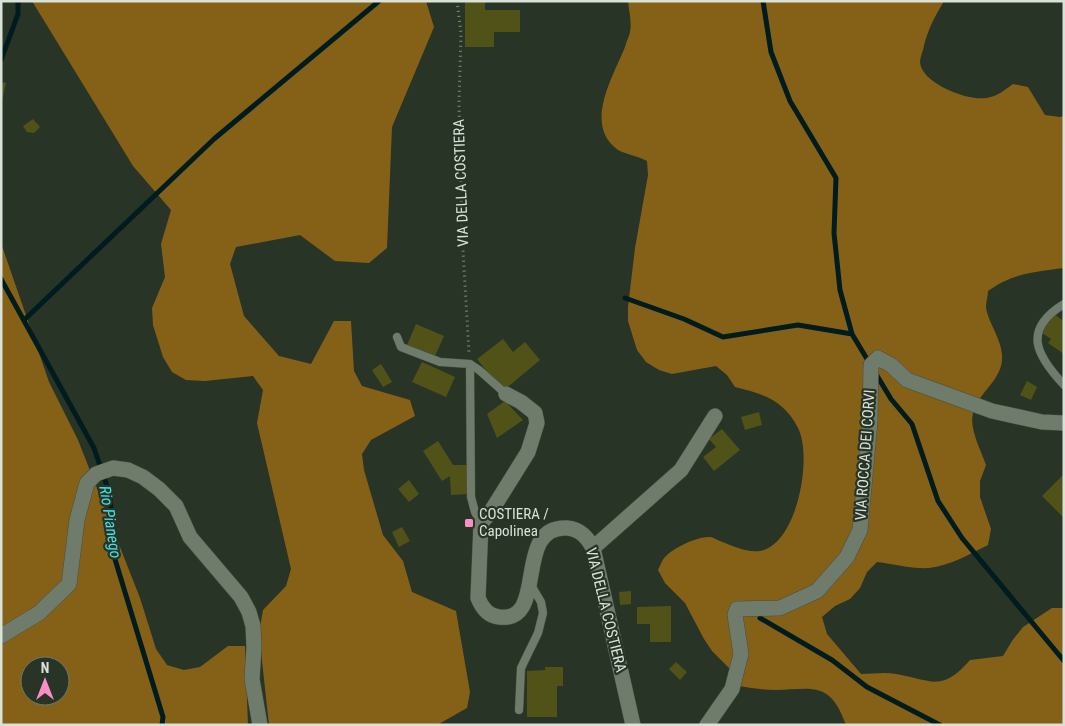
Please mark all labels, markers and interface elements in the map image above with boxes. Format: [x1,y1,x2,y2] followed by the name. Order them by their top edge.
[450,118,472,247] street label: VIA DELLA COSTIERA
[851,389,879,521] street label: VIA ROCCA DEI CORVI
[95,485,126,560] water label: Rio Pianego
[479,505,549,540] place label: COSTIERA / Capolinea
[463,517,475,529] marker: COSTIERA / Capolinea
[582,546,630,675] street label: VIA DELLA COSTIERA
[20,656,70,706] north arrow
[41,660,49,676] text: N

